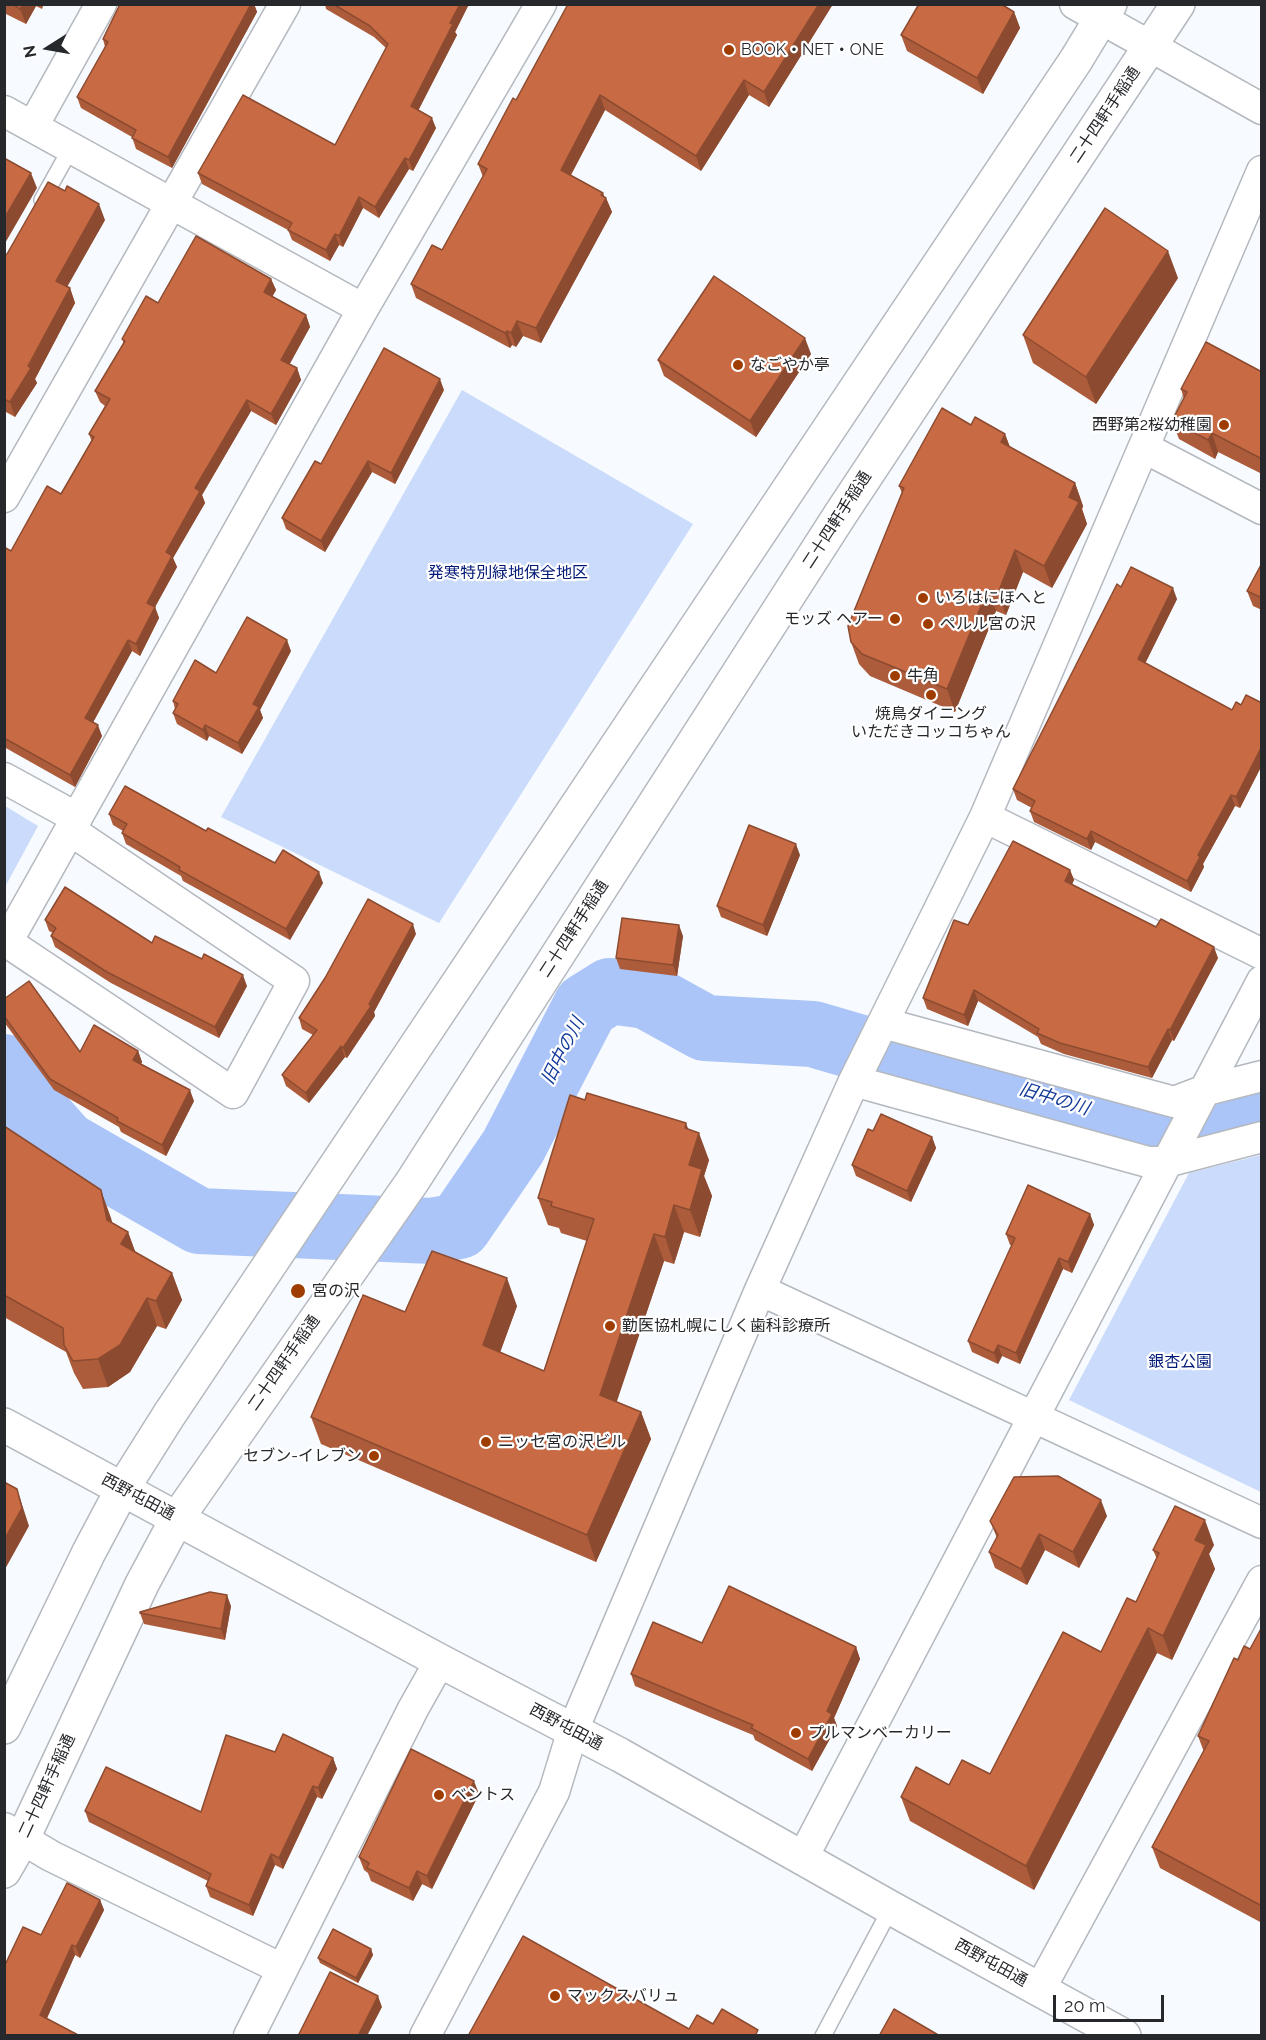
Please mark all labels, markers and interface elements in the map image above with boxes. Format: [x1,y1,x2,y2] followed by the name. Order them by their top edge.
[18,18,78,78] north arrow
[741,40,884,60] place label: BOOK・NET・ONE
[722,43,736,57] marker: BOOK・NET・ONE
[19,44,40,59] text: N
[1066,63,1144,167] street label: 二十四軒手稲通
[750,355,830,375] place label: なごやか亭
[731,358,745,372] marker: なごやか亭
[1092,415,1212,435] place label: 西野第2桜幼稚園
[1217,418,1231,432] marker: 西野第2桜幼稚園
[798,468,876,572] street label: 二十四軒手稲通
[428,563,588,583] park label: 発寒特別緑地保全地区
[935,588,1047,608] place label: いろはにほへと
[916,591,930,605] marker: いろはにほへと
[784,609,883,629] place label: モッズ ヘアー
[888,612,902,626] marker: モッズ ヘアー
[940,614,1036,634] place label: ペルル宮の沢
[921,617,935,631] marker: ペルル宮の沢
[907,666,939,686] place label: 牛角
[888,669,902,683] marker: 牛角
[924,688,938,702] marker: 焼鳥ダイニング いただきコッコちゃん
[851,704,1011,742] place label: 焼鳥ダイニング いただきコッコちゃん
[535,877,613,981] street label: 二十四軒手稲通
[537,1014,589,1088] water label: 旧中の川
[1016,1078,1092,1120] water label: 旧中の川
[312,1281,360,1301] place label: 宮の沢
[289,1282,307,1300] marker: 宮の沢
[244,1312,324,1414] street label: 二十四軒手稲通
[622,1316,830,1336] place label: 勤医協札幌にしく歯科診療所
[603,1319,617,1333] marker: 勤医協札幌にしく歯科診療所
[1148,1352,1212,1372] park label: 銀杏公園
[498,1432,626,1452] place label: ニッセ宮の沢ビル
[479,1435,493,1449] marker: ニッセ宮の沢ビル
[243,1446,362,1466] place label: セブン-イレブン
[367,1449,381,1463] marker: セブン-イレブン
[98,1470,178,1524] street label: 西野屯田通
[526,1700,606,1754] street label: 西野屯田通
[808,1723,952,1743] place label: プルマンベーカリー
[789,1726,803,1740] marker: プルマンベーカリー
[15,1731,79,1841] street label: 二十四軒手稲通
[451,1785,515,1805] place label: ベントス
[432,1788,446,1802] marker: ベントス
[951,1935,1031,1991] street label: 西野屯田通
[1056,1983,1167,2021] scale bar
[567,1986,679,2006] place label: マックスバリュ
[548,1989,562,2003] marker: マックスバリュ
[1064,1995,1106,2016] text: 20 m

